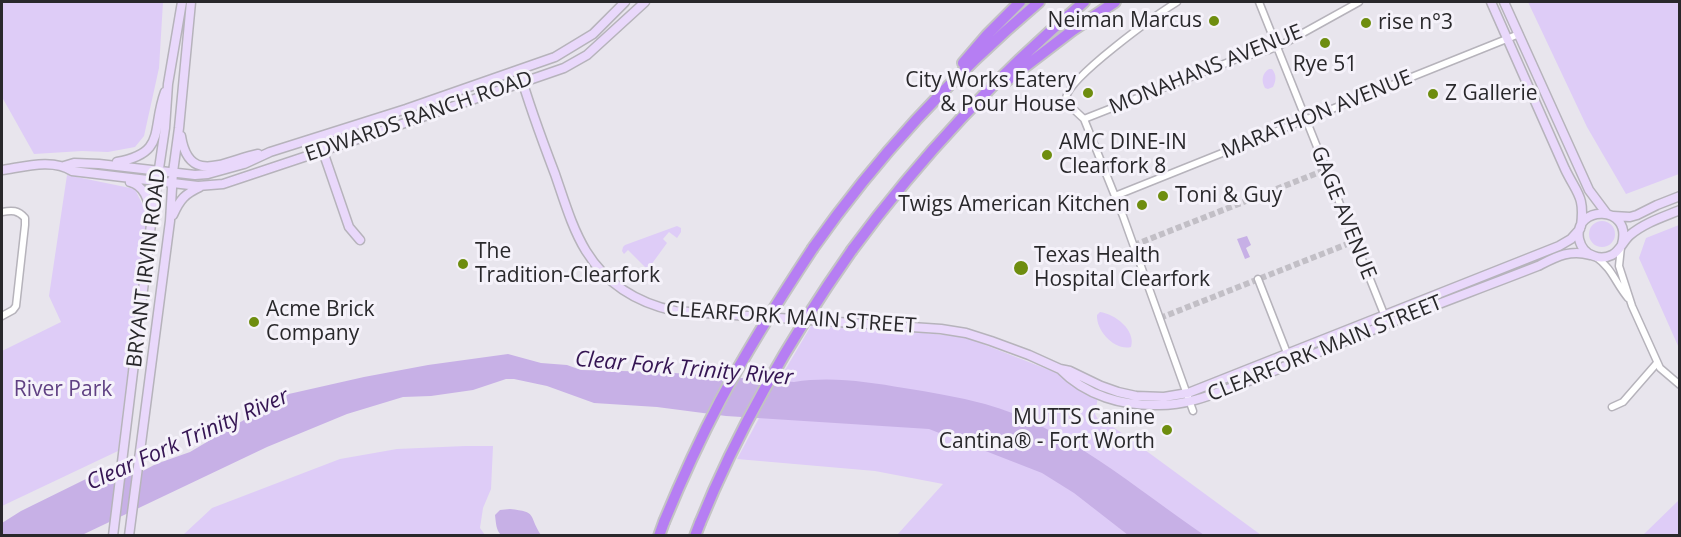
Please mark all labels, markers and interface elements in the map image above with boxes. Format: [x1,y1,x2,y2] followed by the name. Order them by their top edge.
[1048,8,1202,34] place label: Neiman Marcus
[1378,10,1453,36] place label: rise n°3
[1207,14,1221,28] marker: Neiman Marcus
[1359,16,1373,30] marker: rise n°3
[1106,20,1306,120] street label: MONAHANS AVENUE
[1318,36,1332,50] marker: Rye 51
[1293,52,1357,78] place label: Rye 51
[1218,65,1416,165] street label: MARATHON AVENUE
[302,66,536,168] street label: EDWARDS RANCH ROAD
[905,68,1076,118] place label: City Works Eatery & Pour House
[1445,81,1537,107] place label: Z Gallerie
[1081,86,1095,100] marker: City Works Eatery & Pour House
[1426,87,1440,101] marker: Z Gallerie
[1059,130,1187,180] place label: AMC DINE-IN Clearfork 8
[1305,143,1381,283] street label: GAGE AVENUE
[1040,148,1054,162] marker: AMC DINE-IN Clearfork 8
[122,167,172,369] street label: BRYANT IRVIN ROAD
[1175,183,1282,209] place label: Toni & Guy
[1156,189,1170,203] marker: Toni & Guy
[898,192,1130,218] place label: Twigs American Kitchen
[1135,198,1149,212] marker: Twigs American Kitchen
[475,239,660,289] place label: The Tradition-Clearfork
[1034,243,1210,293] place label: Texas Health Hospital Clearfork
[456,257,470,271] marker: The Tradition-Clearfork
[1012,259,1030,277] marker: Texas Health Hospital Clearfork
[1204,290,1446,408] street label: CLEARFORK MAIN STREET
[266,297,375,347] place label: Acme Brick Company
[665,297,917,339] street label: CLEARFORK MAIN STREET
[247,315,261,329] marker: Acme Brick Company
[574,346,794,392] water label: Clear Fork Trinity River
[14,377,112,403] park label: River Park
[83,383,293,497] water label: Clear Fork Trinity River
[939,405,1155,455] place label: MUTTS Canine Cantina® - Fort Worth
[1160,423,1174,437] marker: MUTTS Canine Cantina® - Fort Worth

